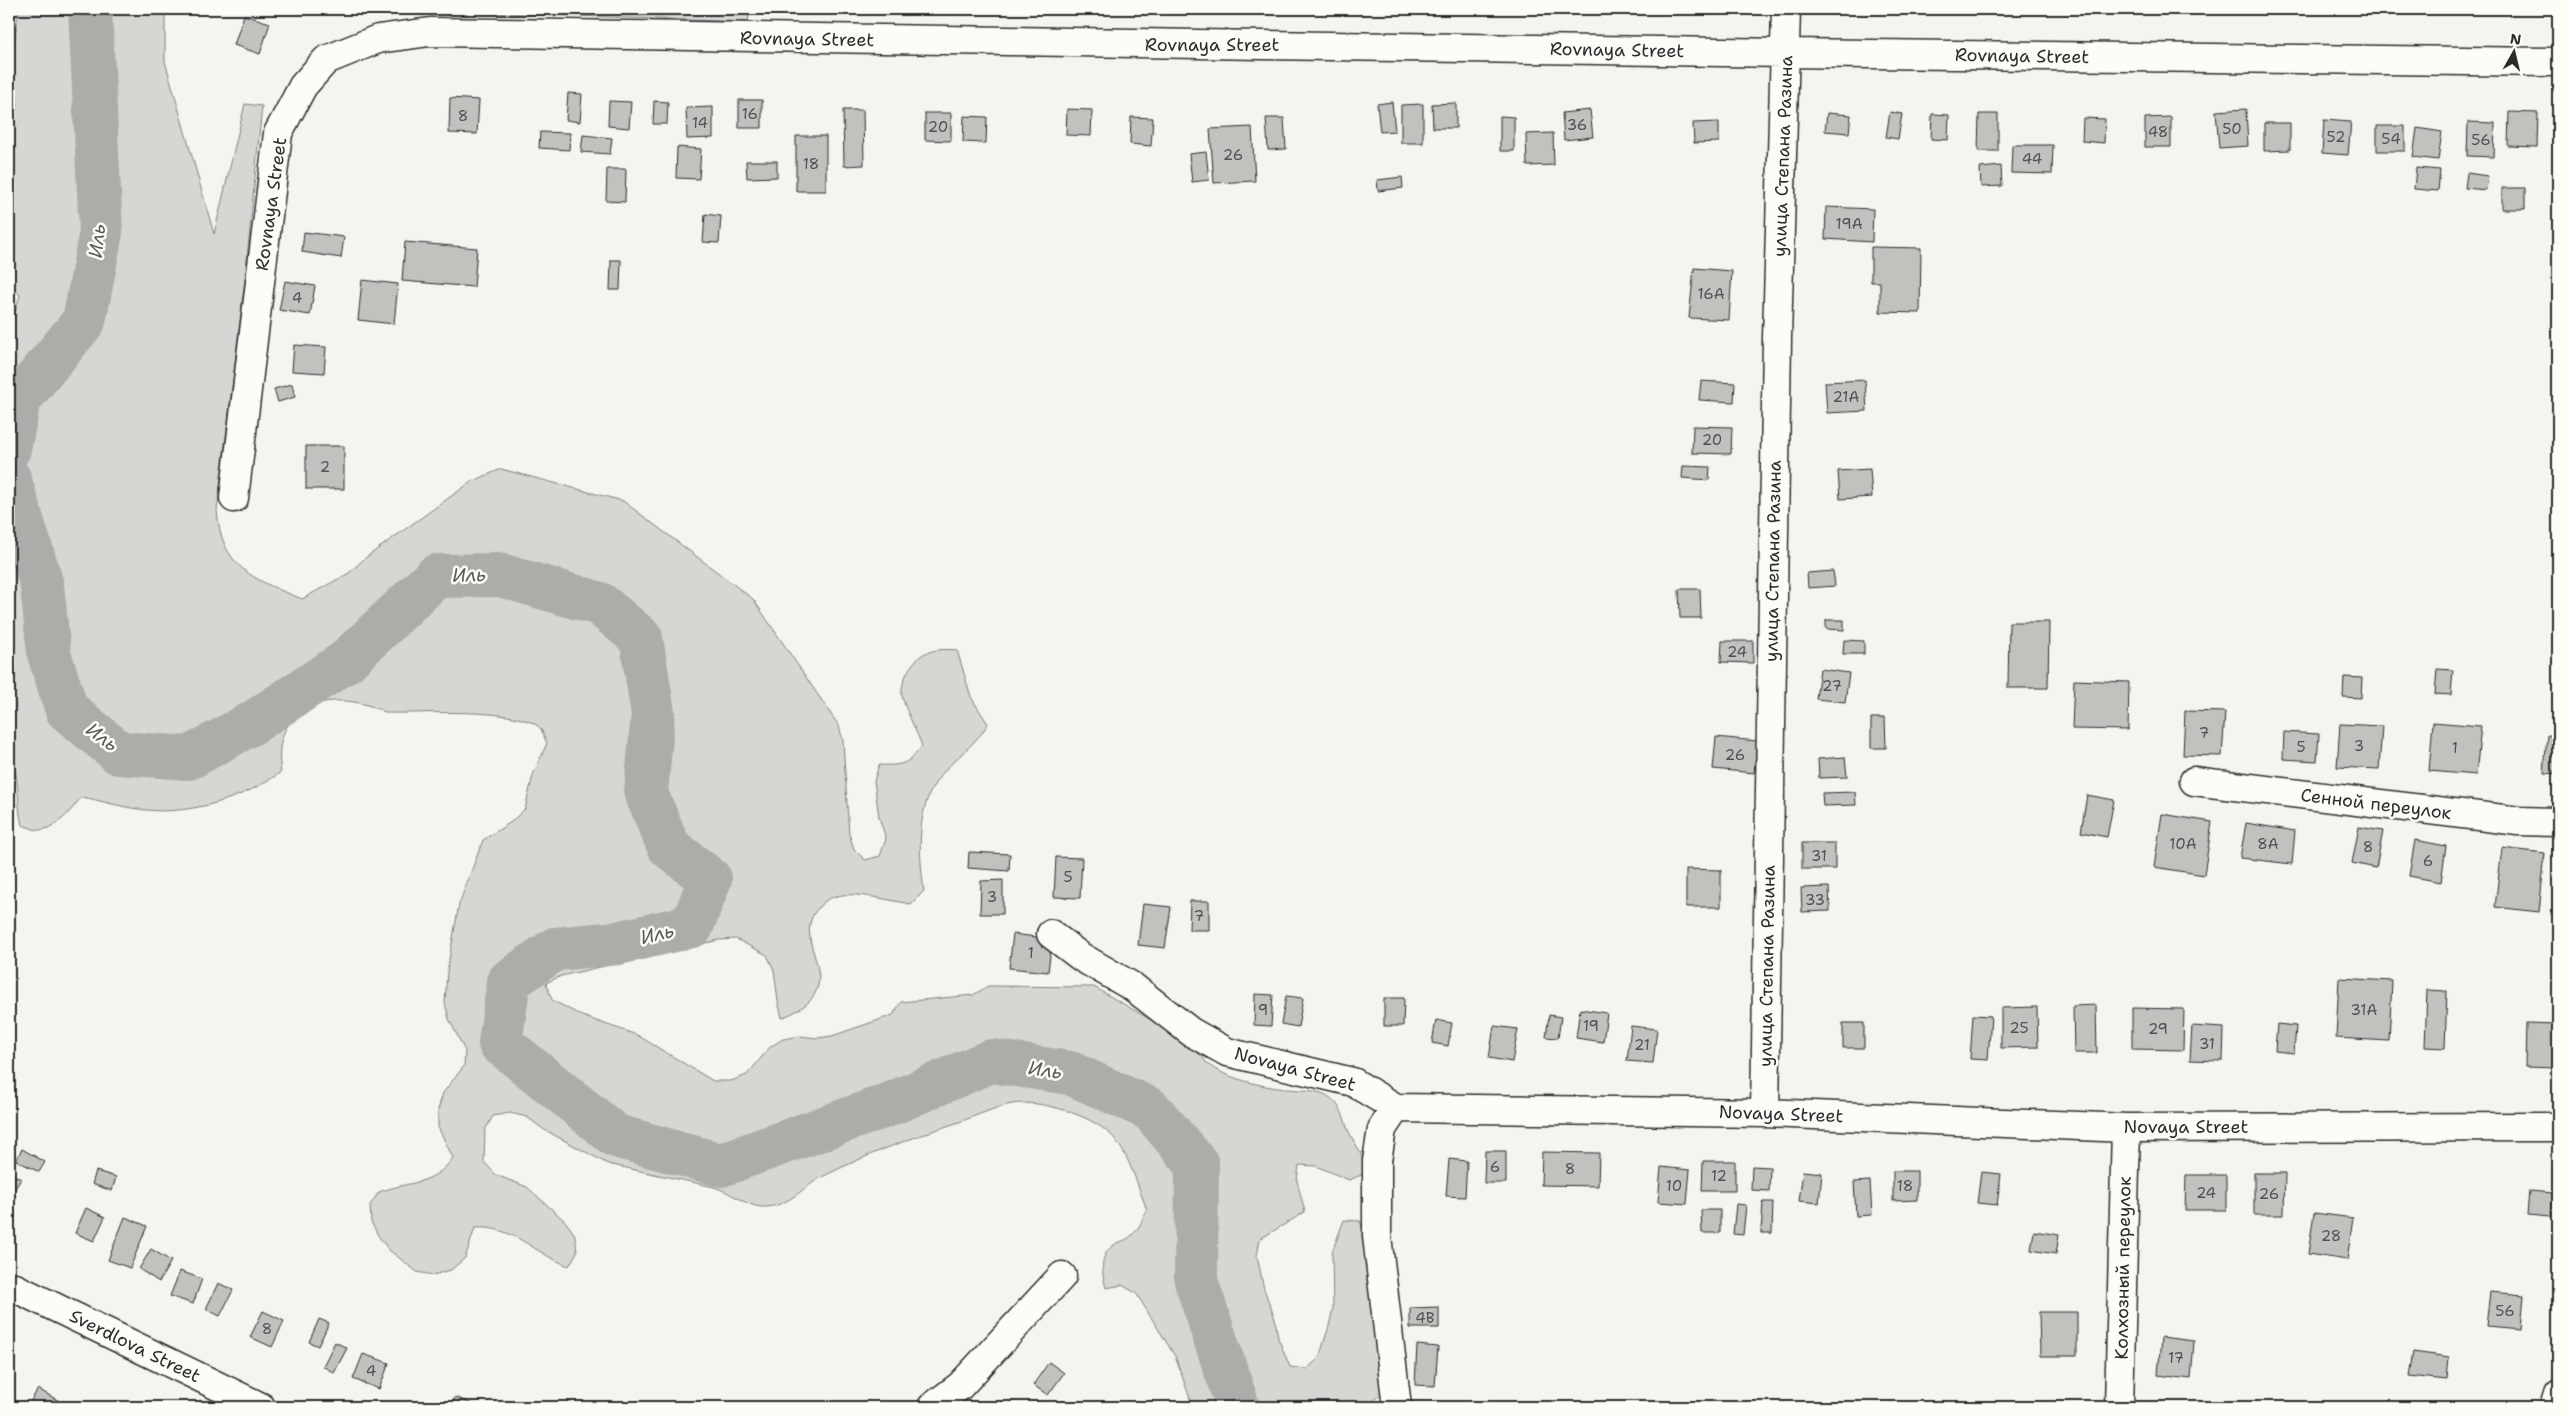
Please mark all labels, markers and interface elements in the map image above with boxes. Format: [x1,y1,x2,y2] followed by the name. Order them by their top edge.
[740,26,875,52] street label: Rovnaya Street
[2490,28,2540,78] north arrow
[2509,29,2523,49] text: N
[1145,33,1279,57] street label: Rovnaya Street
[1550,37,1685,63] street label: Rovnaya Street
[1955,43,2090,69] street label: Rovnaya Street
[1767,55,1799,257] street label: улица Степана Разина
[742,104,758,124] house number: 16
[458,106,468,126] house number: 8
[692,113,708,133] house number: 14
[1567,115,1587,135] house number: 36
[928,117,948,137] house number: 20
[2222,119,2242,139] house number: 50
[2148,122,2168,142] house number: 48
[2327,127,2345,147] house number: 52
[2381,129,2401,149] house number: 54
[2471,130,2491,150] house number: 56
[250,136,292,272] street label: Rovnaya Street
[1223,145,1243,165] house number: 26
[2022,149,2042,169] house number: 44
[803,154,819,174] house number: 18
[1835,214,1863,234] house number: 19А
[83,222,112,259] water label: Иль
[1697,284,1725,304] house number: 16А
[292,288,302,308] house number: 4
[1833,387,1860,407] house number: 21А
[1702,430,1722,450] house number: 20
[320,457,330,477] house number: 2
[1759,460,1787,662] street label: улица Степана Разина
[452,562,486,588] water label: Иль
[1727,642,1747,662] house number: 24
[1822,676,1842,696] house number: 27
[81,717,123,757] water label: Иль
[2199,723,2209,743] house number: 7
[2354,736,2364,756] house number: 3
[2296,737,2306,757] house number: 5
[2452,738,2458,758] house number: 1
[1725,745,1745,765] house number: 26
[2299,783,2453,825] street label: Сенной переулок
[2169,834,2197,854] house number: 10А
[2257,834,2279,854] house number: 8А
[2363,837,2373,857] house number: 8
[1811,846,1827,866] house number: 31
[2423,851,2433,871] house number: 6
[1753,865,1781,1067] street label: улица Степана Разина
[1063,867,1073,887] house number: 5
[987,887,997,907] house number: 3
[1805,890,1825,910] house number: 33
[1194,906,1204,926] house number: 7
[638,918,677,950] water label: Иль
[1028,943,1034,963] house number: 1
[1258,1000,1268,1020] house number: 9
[2351,1000,2378,1020] house number: 31А
[1583,1016,1599,1036] house number: 19
[2009,1018,2029,1038] house number: 25
[2148,1019,2168,1039] house number: 29
[2199,1034,2215,1054] house number: 31
[1634,1035,1650,1055] house number: 21
[1232,1041,1359,1097] street label: Novaya Street
[1026,1055,1064,1085] water label: Иль
[1718,1100,1844,1128] street label: Novaya Street
[2124,1115,2249,1139] street label: Novaya Street
[1490,1157,1500,1177] house number: 6
[1565,1159,1575,1179] house number: 8
[1711,1166,1727,1186] house number: 12
[1666,1176,1682,1196] house number: 10
[1897,1176,1913,1196] house number: 18
[2109,1176,2137,1360] street label: Колхозный переулок
[2196,1183,2216,1203] house number: 24
[2259,1184,2279,1204] house number: 26
[2321,1226,2341,1246] house number: 28
[2495,1301,2515,1321] house number: 56
[66,1304,205,1388] street label: Sverdlova Street
[1415,1308,1435,1328] house number: 4В
[262,1319,272,1339] house number: 8
[2168,1348,2184,1368] house number: 17
[366,1361,376,1381] house number: 4

